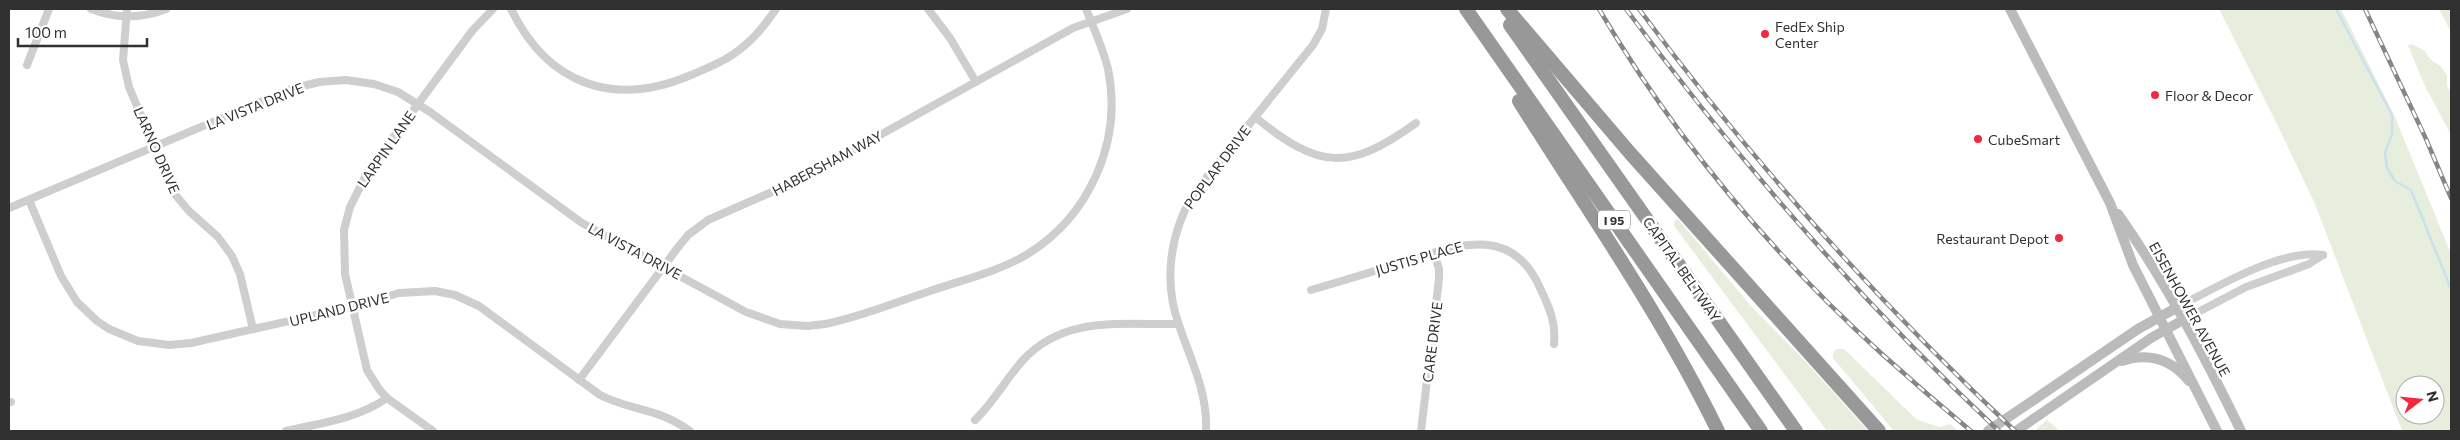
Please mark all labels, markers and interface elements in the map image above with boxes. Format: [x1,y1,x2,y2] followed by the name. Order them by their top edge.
[18,15,146,47] scale bar
[1775,18,1845,51] place label: FedEx Ship Center
[25,23,67,41] text: 100 m
[1759,28,1771,40] marker: FedEx Ship Center
[204,79,306,133] street label: LA VISTA DRIVE
[2165,87,2254,104] place label: Floor & Decor
[2149,89,2161,101] marker: Floor & Decor
[130,104,184,196] street label: LARNO DRIVE
[353,107,419,191] street label: LARPIN LANE
[1180,122,1254,212] street label: POPLAR DRIVE
[769,127,885,199] street label: HABERSHAM WAY
[1988,131,2060,148] place label: CubeSmart
[1972,133,1984,145] marker: CubeSmart
[1598,210,1630,230] road number: I 95
[1640,213,1724,325] street label: CAPITAL BELTWAY
[585,219,685,283] street label: LA VISTA DRIVE
[1936,230,2049,247] place label: Restaurant Depot
[2053,232,2065,244] marker: Restaurant Depot
[1373,237,1465,279] street label: JUSTIS PLACE
[2146,239,2234,379] street label: EISENHOWER AVENUE
[288,288,390,330] street label: UPLAND DRIVE
[1419,301,1445,383] street label: CARE DRIVE
[2395,375,2445,425] north arrow
[2423,389,2443,404] text: N

